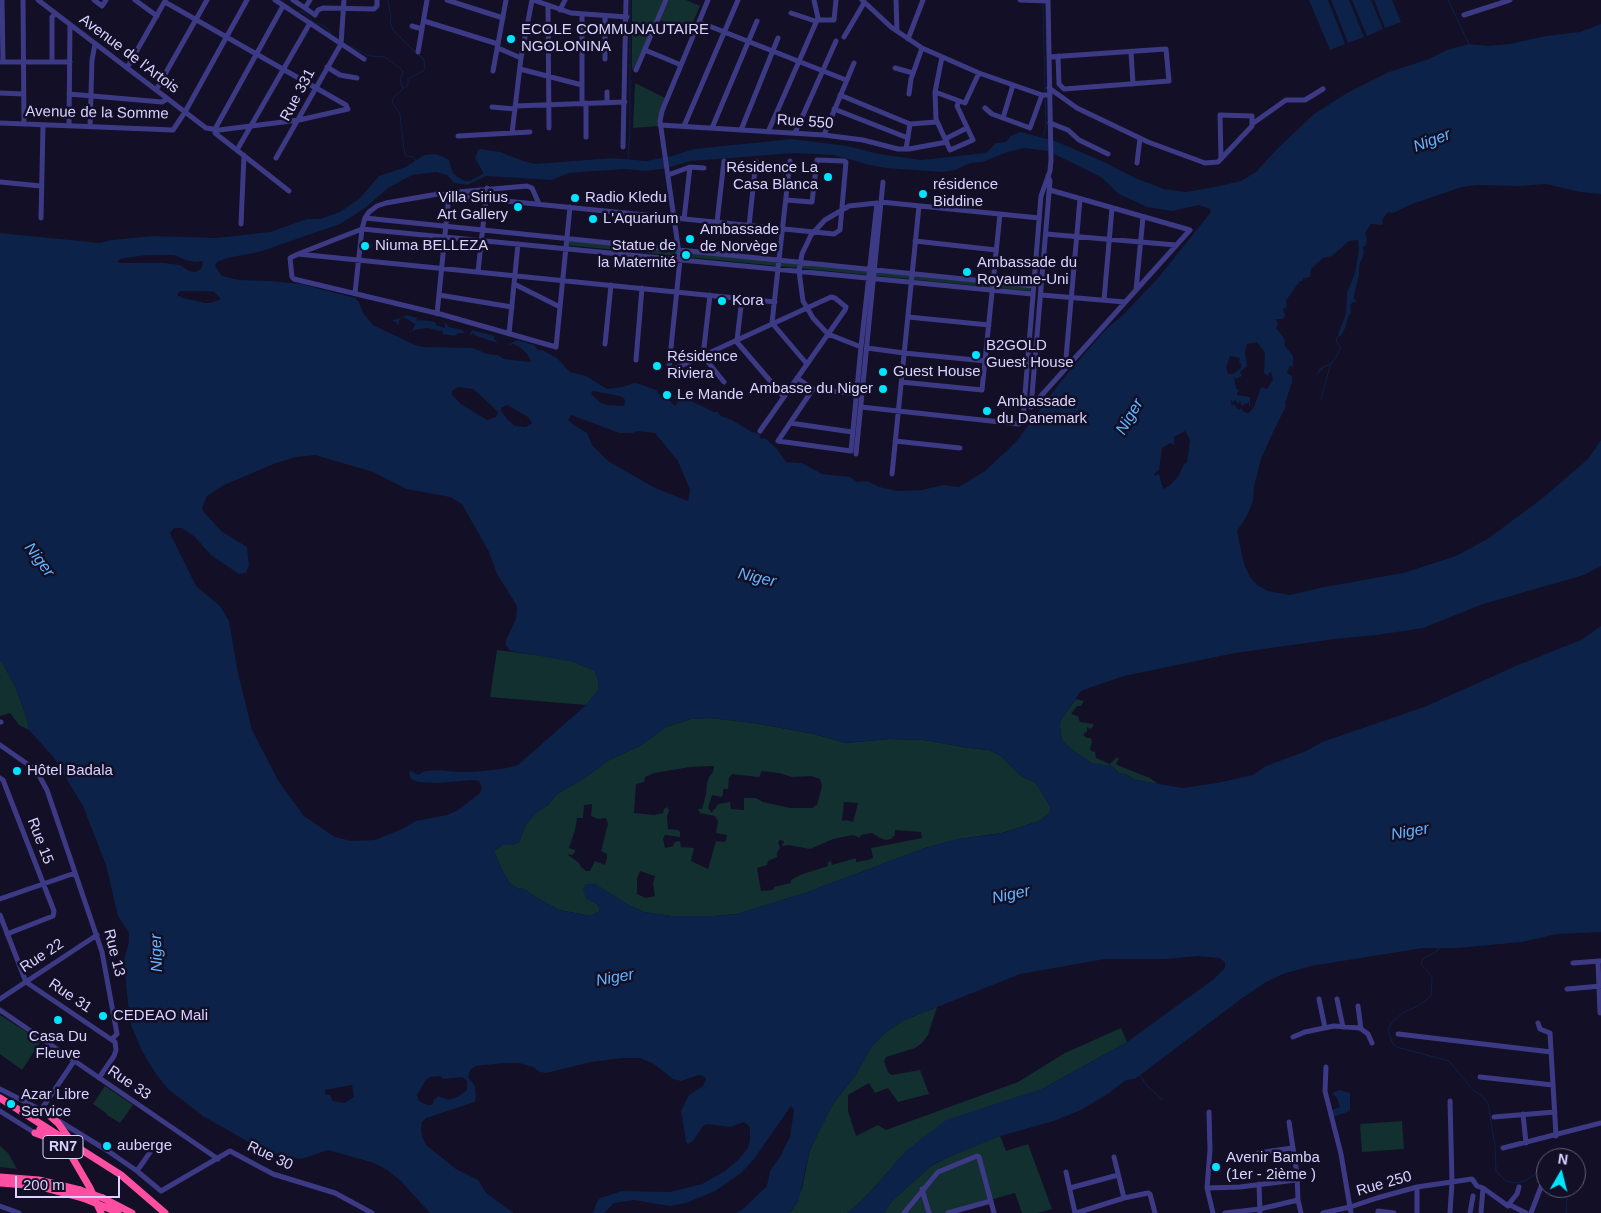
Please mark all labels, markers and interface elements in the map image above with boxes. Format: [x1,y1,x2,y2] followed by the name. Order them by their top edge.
[76,11,182,97] street label: Avenue de l'Artois
[521,21,709,56] place label: ECOLE COMMUNAUTAIRE NGOLONINA
[505,33,517,45] marker: ECOLE COMMUNAUTAIRE NGOLONINA
[277,66,319,124] street label: Rue 331
[25,103,169,123] street label: Avenue de la Somme
[776,111,834,133] street label: Rue 550
[1411,125,1453,157] water label: Niger
[726,159,818,194] place label: Résidence La Casa Blanca
[822,171,834,183] marker: Résidence La Casa Blanca
[933,176,998,211] place label: résidence Biddine
[917,188,929,200] marker: résidence Biddine
[437,189,508,224] place label: Villa Sirius Art Gallery
[585,189,667,207] place label: Radio Kledu
[569,192,581,204] marker: Radio Kledu
[512,201,524,213] marker: Villa Sirius Art Gallery
[603,210,678,228] place label: L'Aquarium
[587,213,599,225] marker: L'Aquarium
[700,221,779,256] place label: Ambassade de Norvège
[684,233,696,245] marker: Ambassade de Norvège
[375,237,488,255] place label: Niuma BELLEZA
[598,237,676,272] place label: Statue de la Maternité
[359,240,371,252] marker: Niuma BELLEZA
[680,249,692,261] marker: Statue de la Maternité
[977,254,1077,289] place label: Ambassade du Royaume-Uni
[961,266,973,278] marker: Ambassade du Royaume-Uni
[732,292,764,310] place label: Kora
[716,295,728,307] marker: Kora
[986,337,1074,372] place label: B2GOLD Guest House
[667,348,738,383] place label: Résidence Riviera
[970,349,982,361] marker: B2GOLD Guest House
[651,360,663,372] marker: Résidence Riviera
[893,363,981,381] place label: Guest House
[877,366,889,378] marker: Guest House
[750,380,873,398] place label: Ambasse du Niger
[877,383,889,395] marker: Ambasse du Niger
[677,386,744,404] place label: Le Mande
[661,389,673,401] marker: Le Mande
[997,393,1087,428] place label: Ambassade du Danemark
[1112,396,1148,438] water label: Niger
[981,405,993,417] marker: Ambassade du Danemark
[20,539,58,581] water label: Niger
[736,564,778,592] water label: Niger
[27,762,113,780] place label: Hôtel Badala
[11,765,23,777] marker: Hôtel Badala
[23,815,57,867] street label: Rue 15
[1390,819,1430,845] water label: Niger
[990,882,1032,908] water label: Niger
[99,927,129,979] street label: Rue 13
[147,934,167,972] water label: Niger
[17,935,67,977] street label: Rue 22
[595,965,635,991] water label: Niger
[45,975,95,1017] street label: Rue 31
[113,1007,208,1025] place label: CEDEAO Mali
[97,1010,109,1022] marker: CEDEAO Mali
[52,1014,64,1026] marker: Casa Du Fleuve
[29,1028,87,1063] place label: Casa Du Fleuve
[104,1062,154,1104] street label: Rue 33
[21,1086,89,1121] place label: Azar Libre Service
[5,1098,17,1110] marker: Azar Libre Service
[43,1136,83,1158] road number: RN7
[117,1137,172,1155] place label: auberge
[244,1138,296,1174] street label: Rue 30
[101,1140,113,1152] marker: auberge
[1536,1148,1586,1198] north arrow
[1226,1149,1320,1184] place label: Avenir Bamba (1er - 2ième )
[1557,1151,1569,1168] text: N
[1210,1161,1222,1173] marker: Avenir Bamba (1er - 2ième )
[18,1166,122,1198] scale bar
[1354,1168,1414,1200] street label: Rue 250
[23,1176,65,1193] text: 200 m

